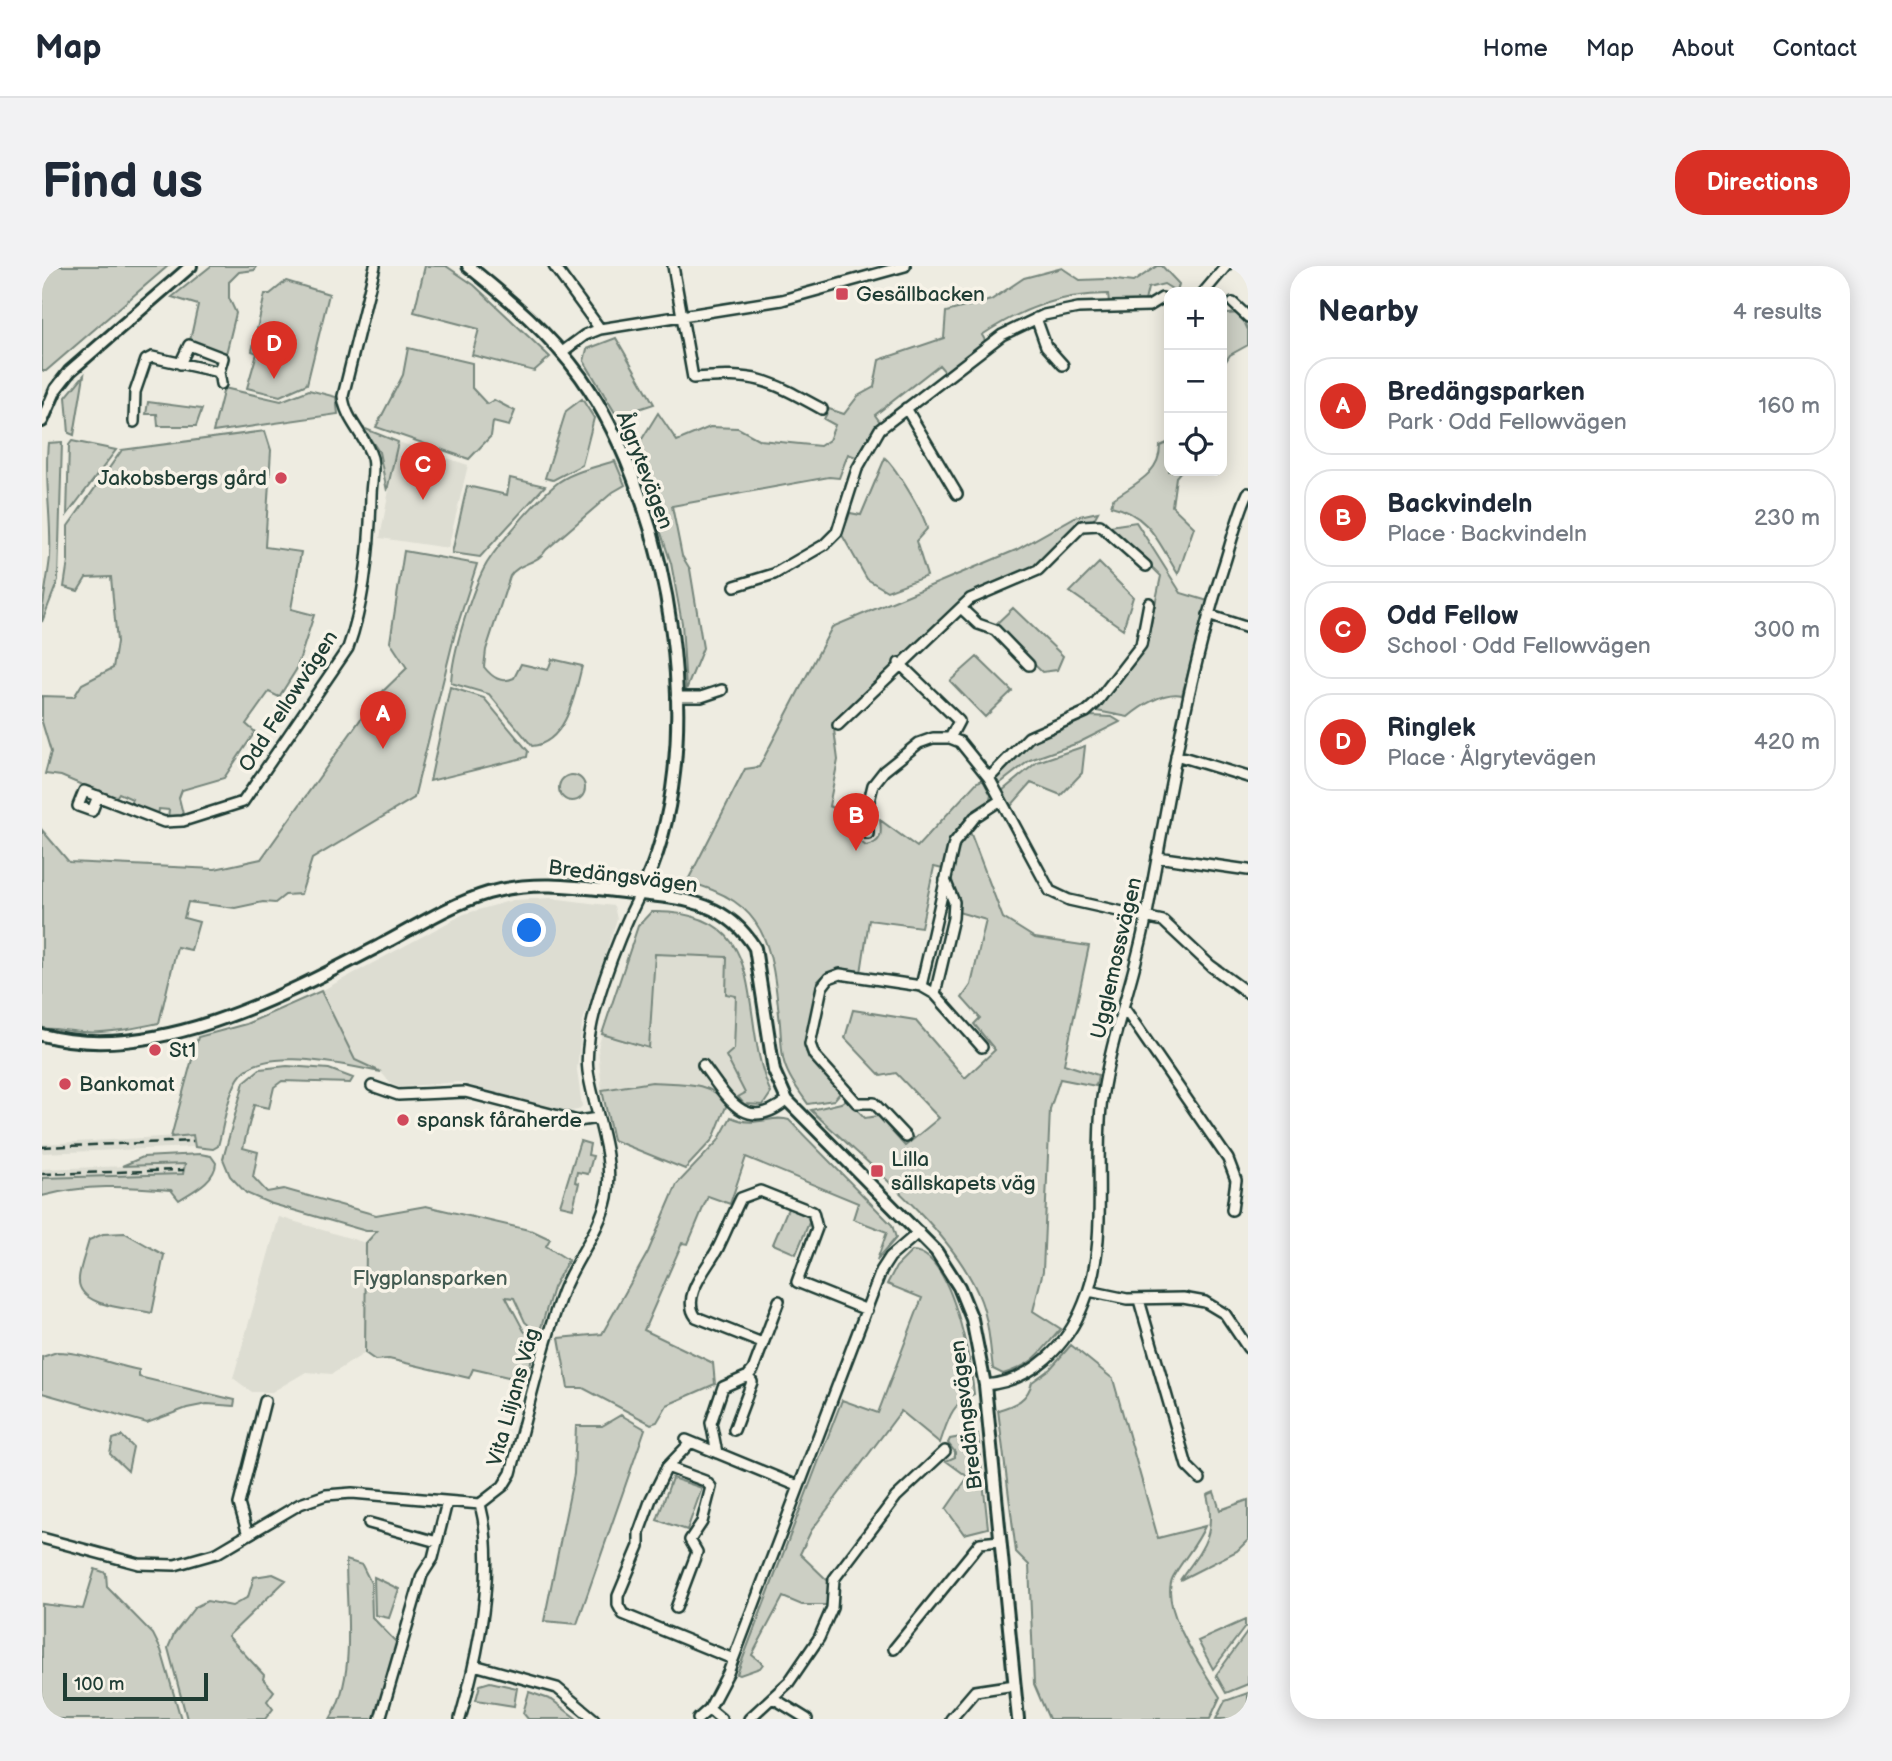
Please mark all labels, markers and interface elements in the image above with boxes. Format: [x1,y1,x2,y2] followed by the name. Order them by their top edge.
[35,28,101,68] text: Map
[1483,34,1548,63] text: Home
[1586,34,1634,63] text: Map
[1672,34,1734,63] text: About
[1772,34,1857,63] text: Contact
[1675,150,1850,215] button: Directions
[42,153,203,212] text: Find us
[856,282,985,307] place label: Gesällbacken
[834,286,850,302] marker: Gesällbacken
[1164,287,1227,476] map controls
[1164,287,1227,350] button: +
[1318,294,1418,330] text: Nearby
[1733,298,1822,326] text: 4 results
[251,321,297,379] pin: D
[1164,350,1227,413] button: −
[1387,377,1585,408] text: Bredängsparken
[1336,392,1350,420] text: A
[1758,392,1820,420] text: 160 m
[611,407,679,533] street label: Ålgrytevägen
[1387,408,1627,436] text: Park · Odd Fellowvägen
[1164,413,1227,476] button: locate
[400,442,446,500] pin: C
[98,466,267,491] place label: Jakobsbergs gård
[273,470,289,486] marker: Jakobsbergs gård
[1387,489,1533,520] text: Backvindeln
[1335,504,1351,532] text: B
[1754,504,1820,532] text: 230 m
[1387,520,1587,548] text: Place · Backvindeln
[1387,601,1518,632] text: Odd Fellow
[1335,616,1351,644] text: C
[1754,616,1820,644] text: 300 m
[234,626,343,776] street label: Odd Fellowvägen
[1387,632,1651,660] text: School · Odd Fellowvägen
[360,691,406,749] pin: A
[1387,713,1476,744] text: Ringlek
[1335,728,1351,756] text: D
[1754,728,1820,756] text: 420 m
[1387,744,1596,772] text: Place · Ålgrytevägen
[833,793,879,851] pin: B
[547,855,699,898] street label: Bredängsvägen
[1086,875,1147,1041] street label: Ugglemossvägen
[512,913,546,947] your location
[169,1038,196,1063] place label: St1
[147,1042,163,1058] marker: St1
[79,1072,175,1097] place label: Bankomat
[57,1076,73,1092] marker: Bankomat
[417,1108,582,1133] place label: spansk fåraherde
[395,1112,411,1128] marker: spansk fåraherde
[891,1147,1036,1196] place label: Lilla sällskapets väg
[869,1163,885,1179] marker: Lilla sällskapets väg
[353,1266,507,1291] park label: Flygplansparken
[482,1325,545,1469] street label: Vita Liljans Väg
[945,1339,988,1491] street label: Bredängsvägen
[63,1670,208,1702] scale bar
[74,1673,125,1696] text: 100 m

